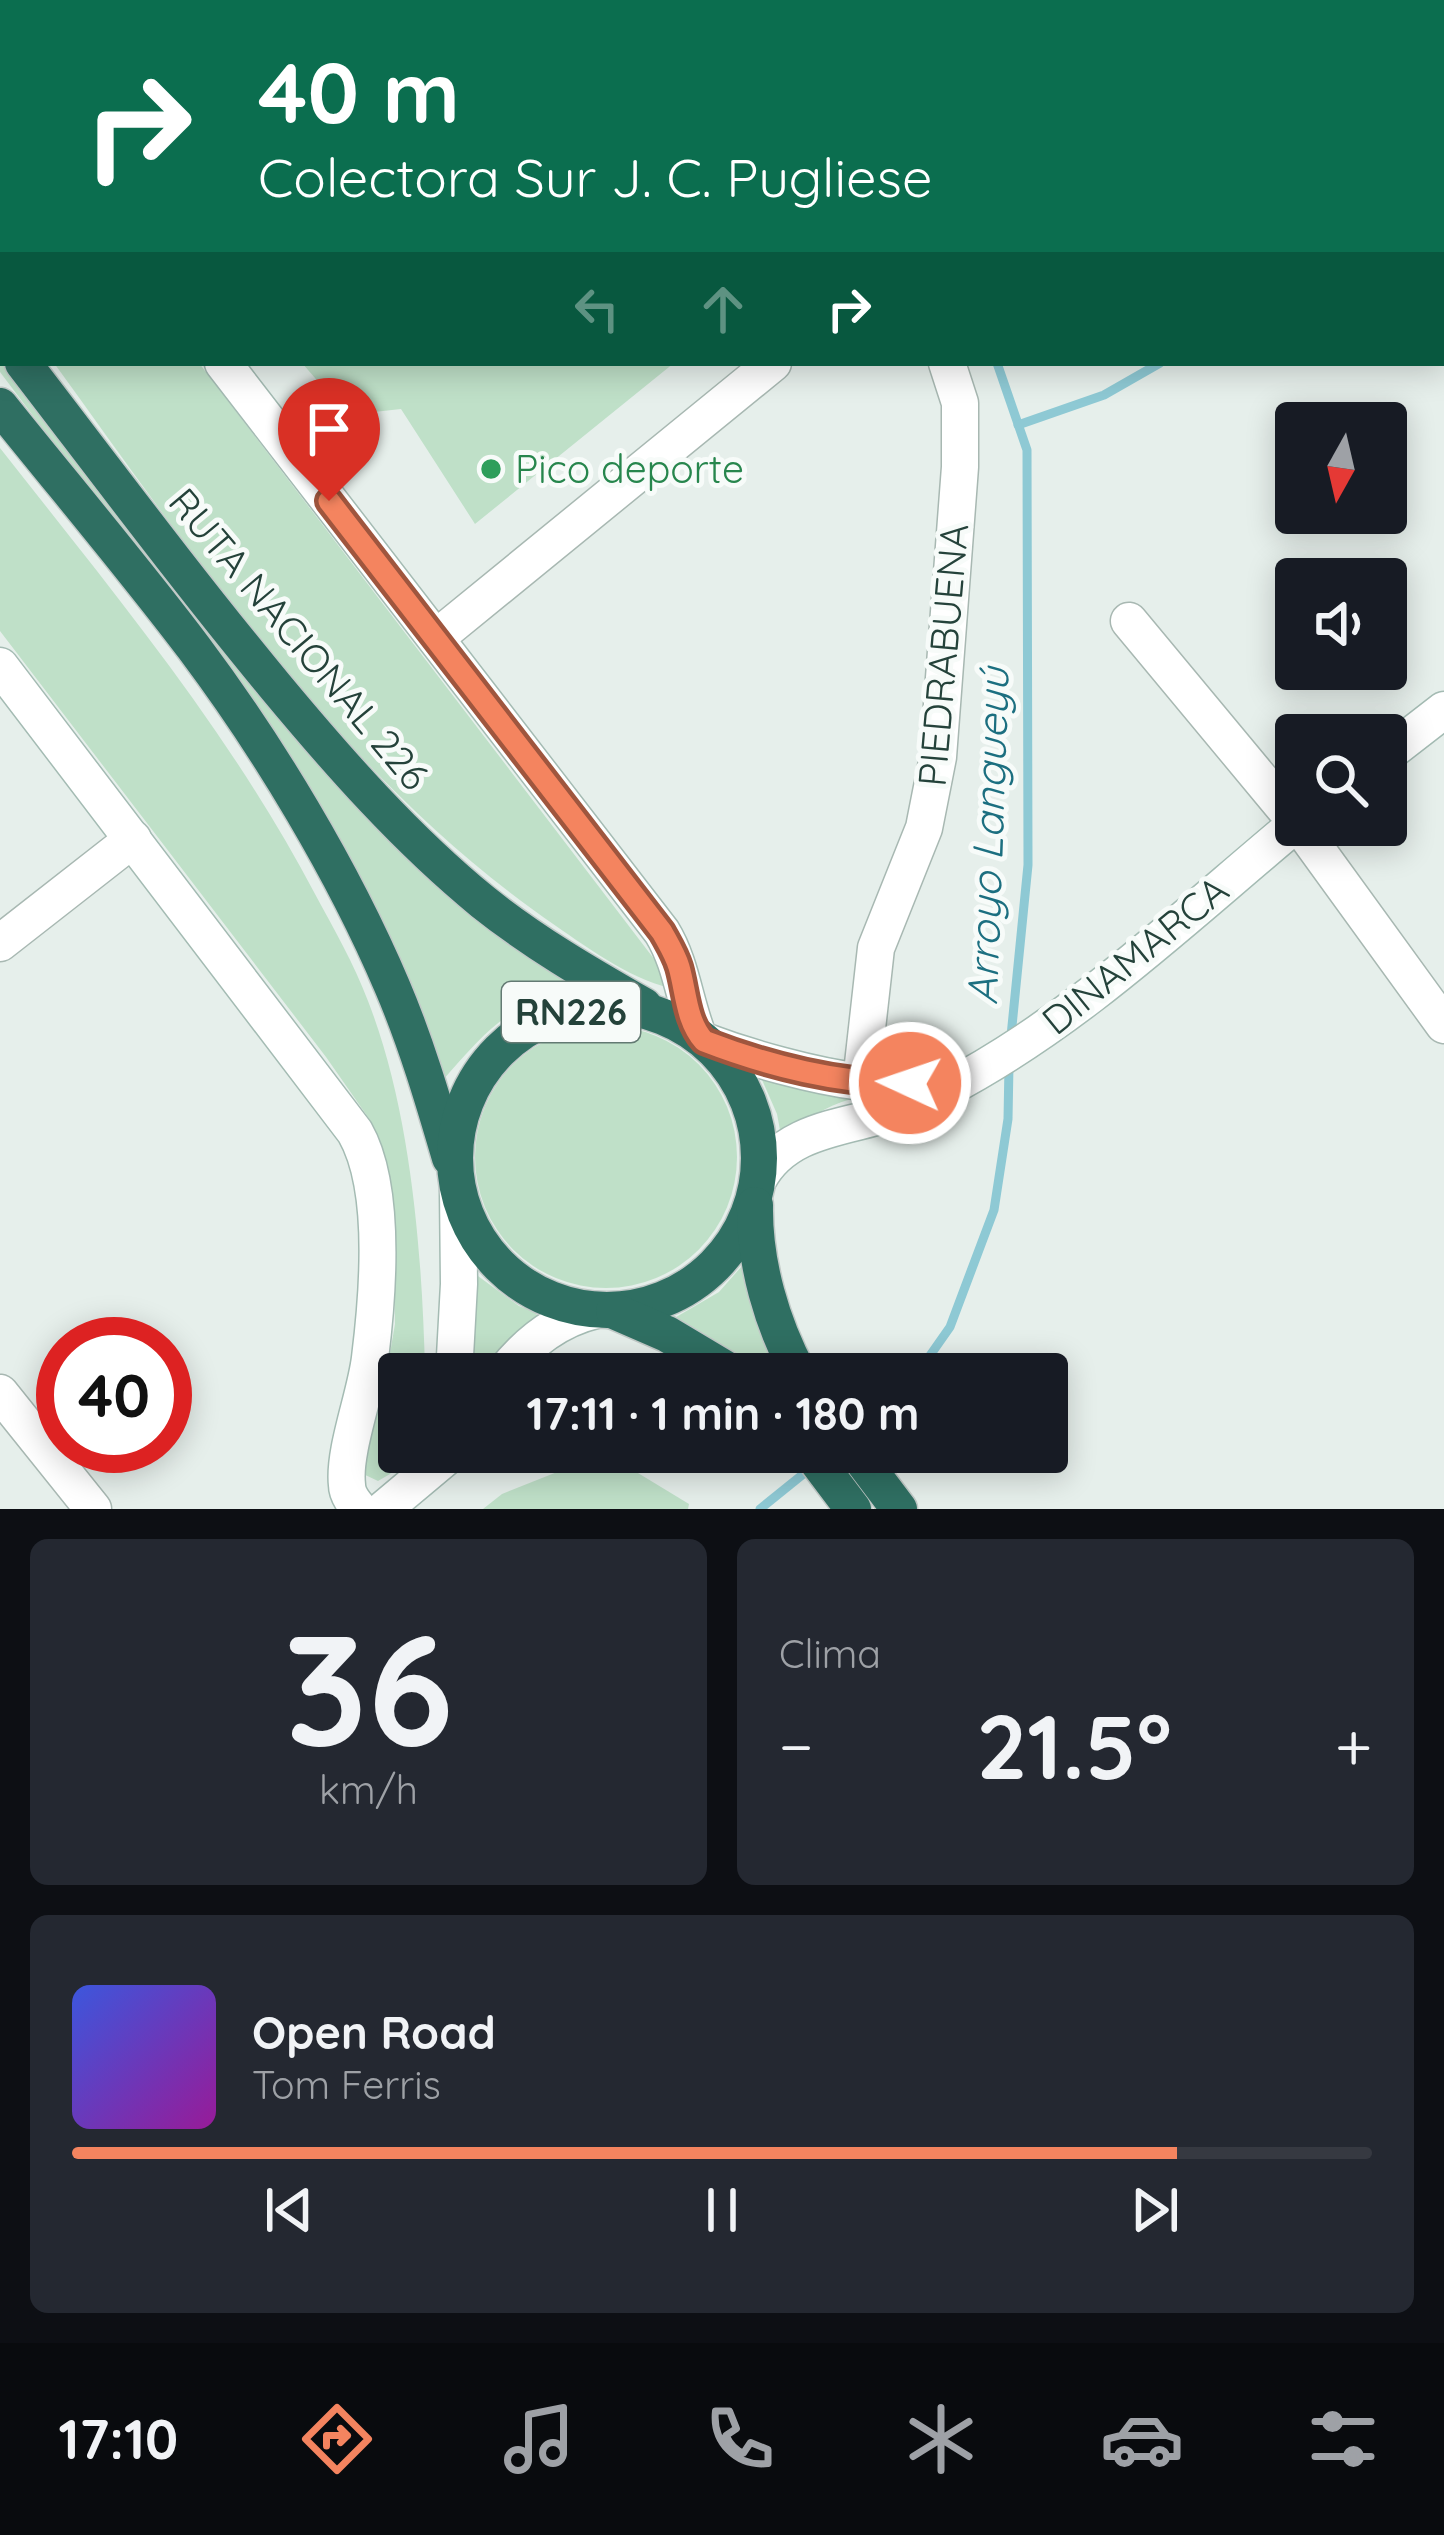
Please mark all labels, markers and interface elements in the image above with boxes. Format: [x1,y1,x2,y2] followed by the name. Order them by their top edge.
[258,39,460,144] text: 40 m
[60,48,216,204] icon: right
[258,143,932,211] text: Colectora Sur J. C. Pugliese
[564,276,630,342] icon: left
[690,276,756,342] icon: ahead
[816,276,882,342] icon: right
[278,378,380,501] pin
[296,396,362,462] icon: arrive
[1275,402,1407,534] north arrow
[1275,402,1407,846] map controls
[515,444,744,493] place label: Pico deporte
[478,456,504,482] marker: Pico deporte
[159,478,440,800] street label: RUTA NACIONAL 226
[907,522,978,788] street label: PIEDRABUENA
[1275,558,1407,690] button: sound
[955,664,1020,1006] water label: Arroyo Langueyú
[1275,714,1407,846] button: search
[1032,865,1238,1045] street label: DINAMARCA
[502,982,640,1042] road number: RN226
[847,1020,973,1146] position arrow
[36,1317,192,1473] speed limit sign: 40
[527,1385,919,1441] text: 17:11 · 1 min · 180 m
[283,1589,454,1784] text: 36
[779,1629,881,1678] text: Clima
[976,1689,1172,1802] text: 21.5°
[779,1704,813,1787] text: −
[1335,1704,1372,1787] text: +
[319,1765,418,1814] text: km/h
[252,2004,496,2060] text: Open Road
[252,2060,441,2109] text: Tom Ferris
[256,2177,322,2243] icon: previous
[689,2177,755,2243] icon: pause
[1122,2177,1188,2243] icon: next
[295,2397,379,2481] icon: directions
[497,2397,581,2481] icon: music
[698,2397,782,2481] icon: phone
[899,2397,983,2481] icon: climate
[1100,2397,1184,2481] icon: car
[1301,2397,1385,2481] icon: filters
[59,2405,178,2473] text: 17:10

